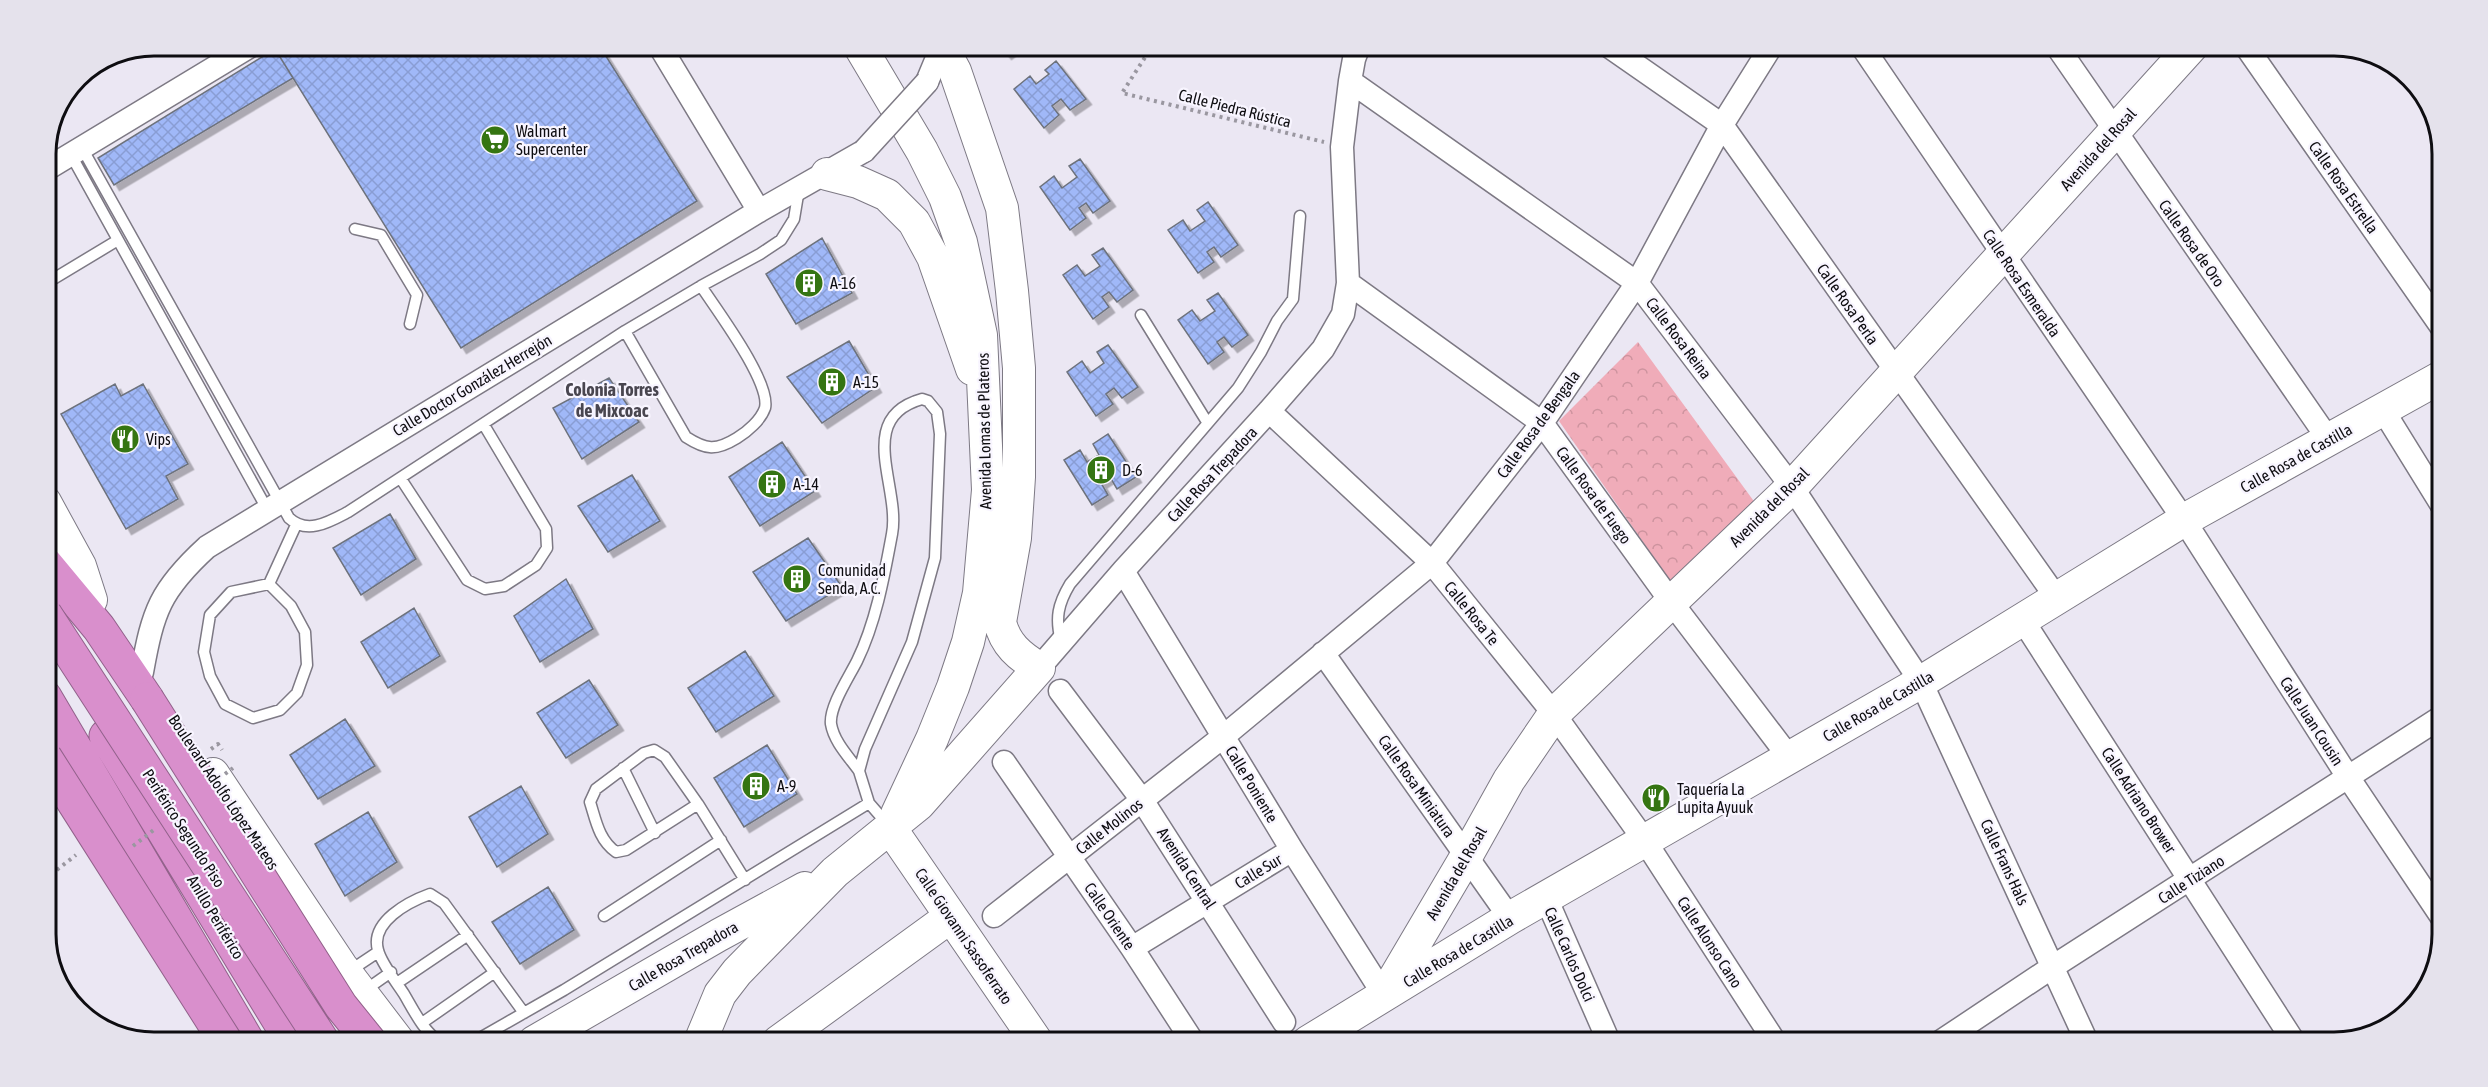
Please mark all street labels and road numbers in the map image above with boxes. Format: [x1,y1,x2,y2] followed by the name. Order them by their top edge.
[1177,85,1293,131] street label: Calle Piedra Rústica
[2056,104,2140,194] street label: Avenida del Rosal
[2306,138,2382,236] street label: Calle Rosa Estrella
[2155,196,2229,290] street label: Calle Rosa de Oro
[1979,226,2065,340] street label: Calle Rosa Esmeralda
[1814,260,1882,348] street label: Calle Rosa Perla
[1643,294,1715,382] street label: Calle Rosa Reina
[389,330,555,440] street label: Calle Doctor González Herrejón
[974,352,994,510] street label: Avenida Lomas de Plateros
[1493,367,1584,482] street label: Calle Rosa de Bengala
[2237,420,2355,496] street label: Calle Rosa de Castilla
[1163,423,1261,526] street label: Calle Rosa Trepadora
[1552,443,1635,548] street label: Calle Rosa de Fuego
[1726,463,1813,550] street label: Avenida del Rosal
[1441,578,1503,648] street label: Calle Rosa Te
[1819,667,1937,745] street label: Calle Rosa de Castilla
[2277,673,2347,769] street label: Calle Juan Cousin
[164,711,283,874] street label: Boulevard Adolfo López Mateos
[1375,731,1459,841] street label: Calle Rosa Miniatura
[1222,743,1282,825] street label: Calle Poniente
[2098,744,2180,856] street label: Calle Adriano Brower
[138,766,229,891] street label: Periférico Segundo Piso
[1072,794,1146,858] street label: Calle Molinos
[1977,816,2033,908] street label: Calle Frans Hals
[1422,823,1490,923] street label: Avenida del Rosal
[1154,824,1220,913] street label: Avenida Central
[1231,850,1285,892] street label: Calle Sur
[2155,851,2227,907] street label: Calle Tiziano
[912,864,1016,1008] street label: Calle Giovanni Sassoferrato
[184,872,248,962] street label: Anillo Periférico
[1081,879,1139,953] street label: Calle Oriente
[1674,893,1746,991] street label: Calle Alonso Cano
[1541,904,1599,1004] street label: Calle Carlos Dolci
[1400,911,1516,991] street label: Calle Rosa de Castilla
[625,917,741,995] street label: Calle Rosa Trepadora

